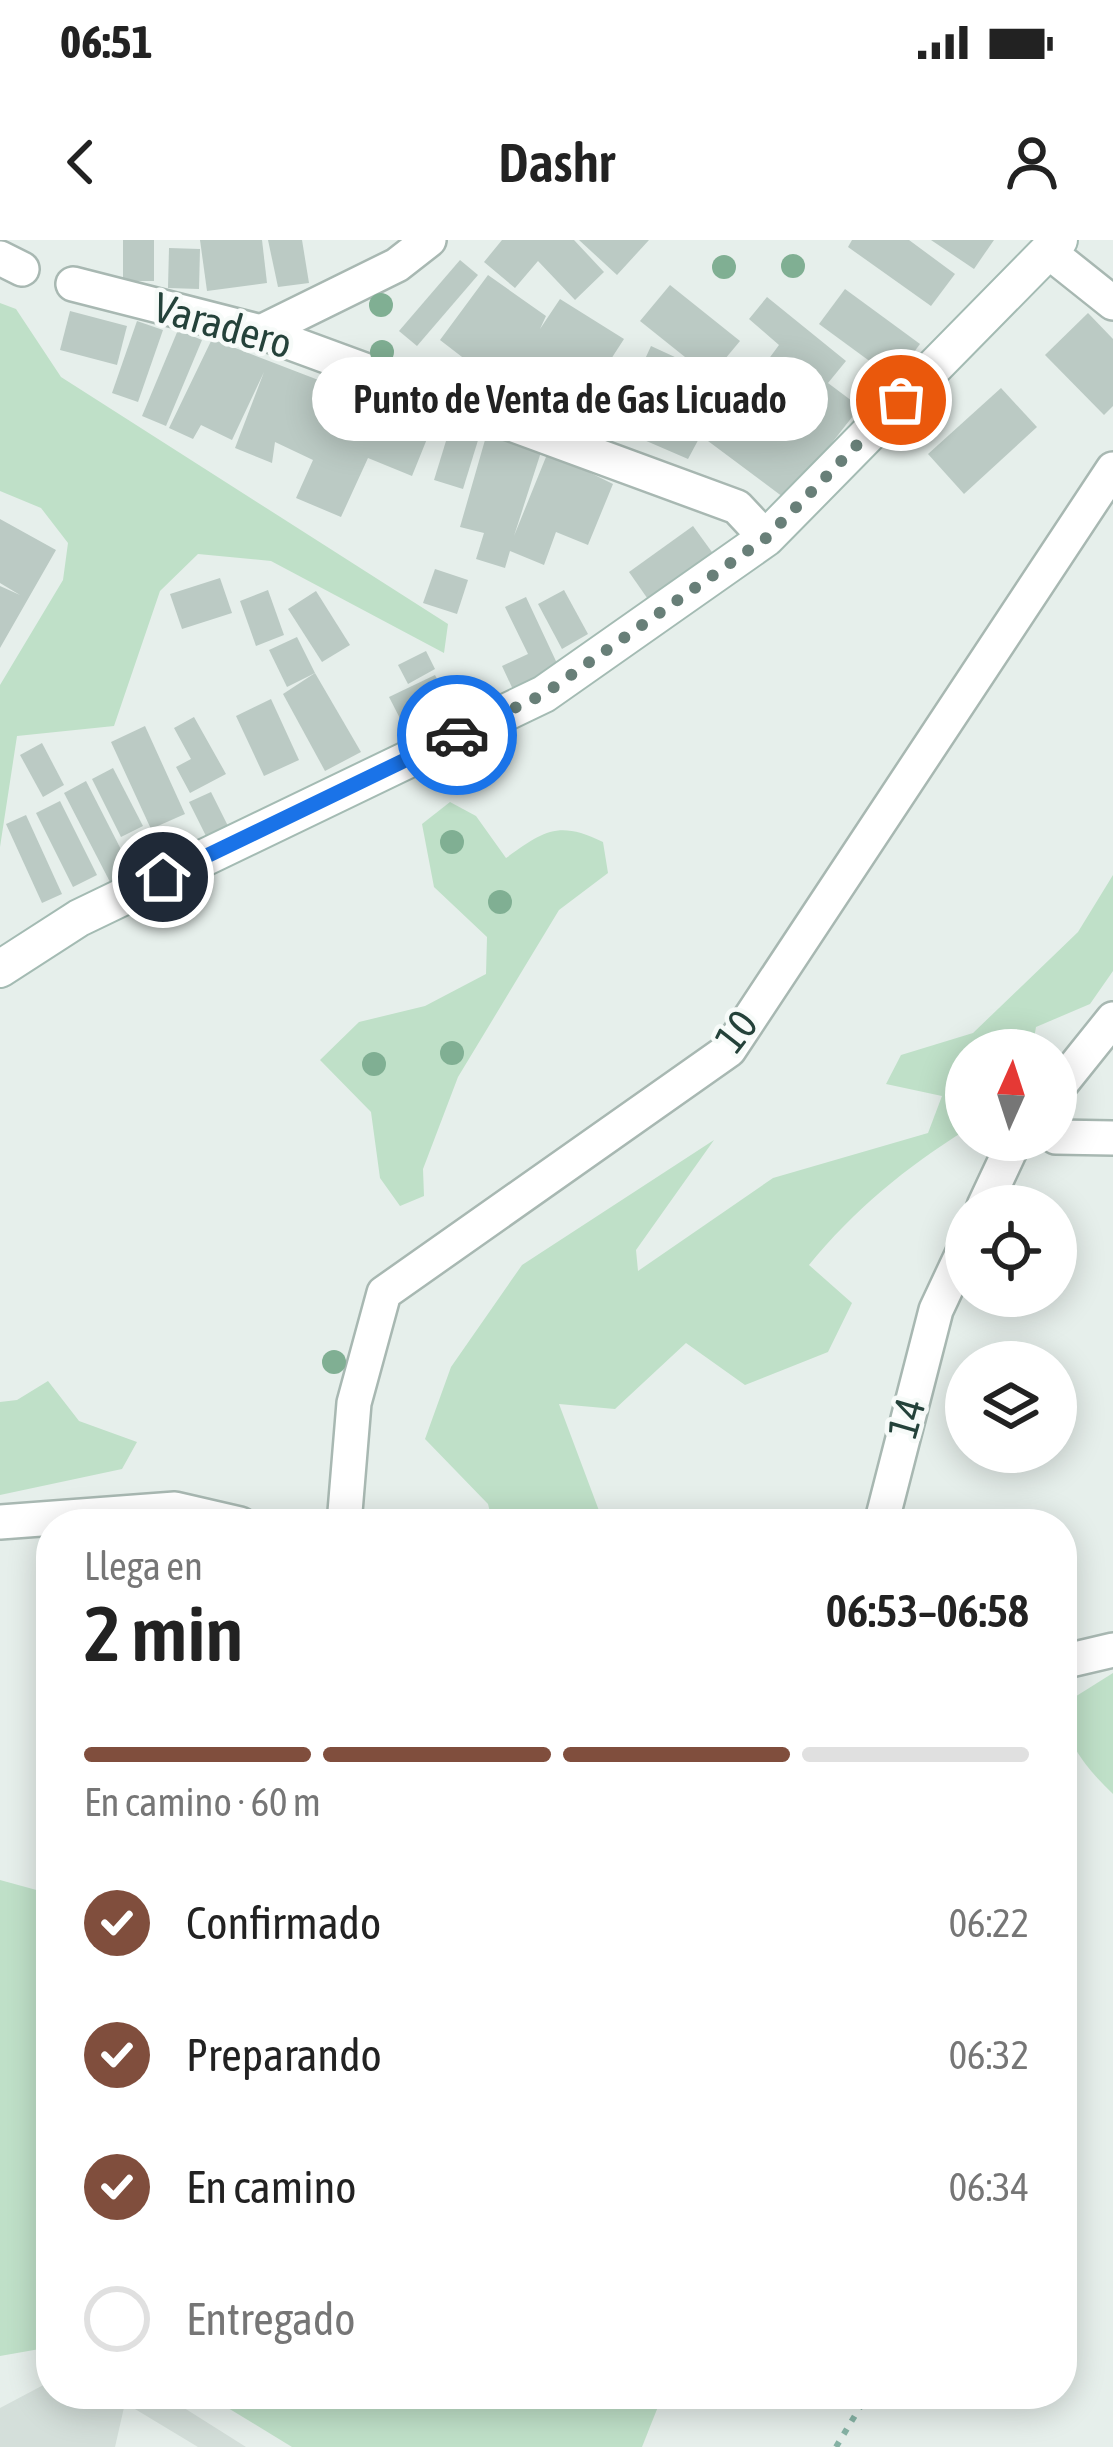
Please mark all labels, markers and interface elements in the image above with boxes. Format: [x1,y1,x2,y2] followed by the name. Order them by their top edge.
[60,16,153,68] text: 06:51
[48,129,114,195] icon: back
[999,129,1065,195] icon: person
[498,132,615,193] text: Dashr
[149,282,297,368] street label: Varadero
[850,349,952,451] pin
[313,358,829,442] callout: Punto de Venta de Gas Licuado
[868,367,934,433] icon: bag
[353,377,787,421] text: Punto de Venta de Gas Licuado
[397,675,517,795] courier
[424,702,490,768] icon: car
[112,826,214,928] pin
[130,844,196,910] icon: home
[705,1001,767,1061] street label: 10
[945,1029,1077,1161] north arrow
[945,1029,1077,1473] map controls
[945,1185,1077,1317] button: locate
[945,1341,1077,1473] button: layers
[877,1392,935,1444] street label: 14
[84,1544,203,1588] text: Llega en
[826,1585,1029,1637] text: 06:53–06:58
[84,1588,243,1678] text: 2 min
[84,1780,321,1824] text: En camino · 60 m
[84,1890,150,1956] icon: check
[186,1897,381,1949] text: Confirmado
[949,1901,1029,1945] text: 06:22
[84,2022,150,2088] icon: check
[186,2029,382,2081] text: Preparando
[949,2033,1029,2077] text: 06:32
[84,2154,150,2220] icon: check
[186,2161,356,2213] text: En camino
[949,2165,1029,2209] text: 06:34
[186,2293,356,2345] text: Entregado

